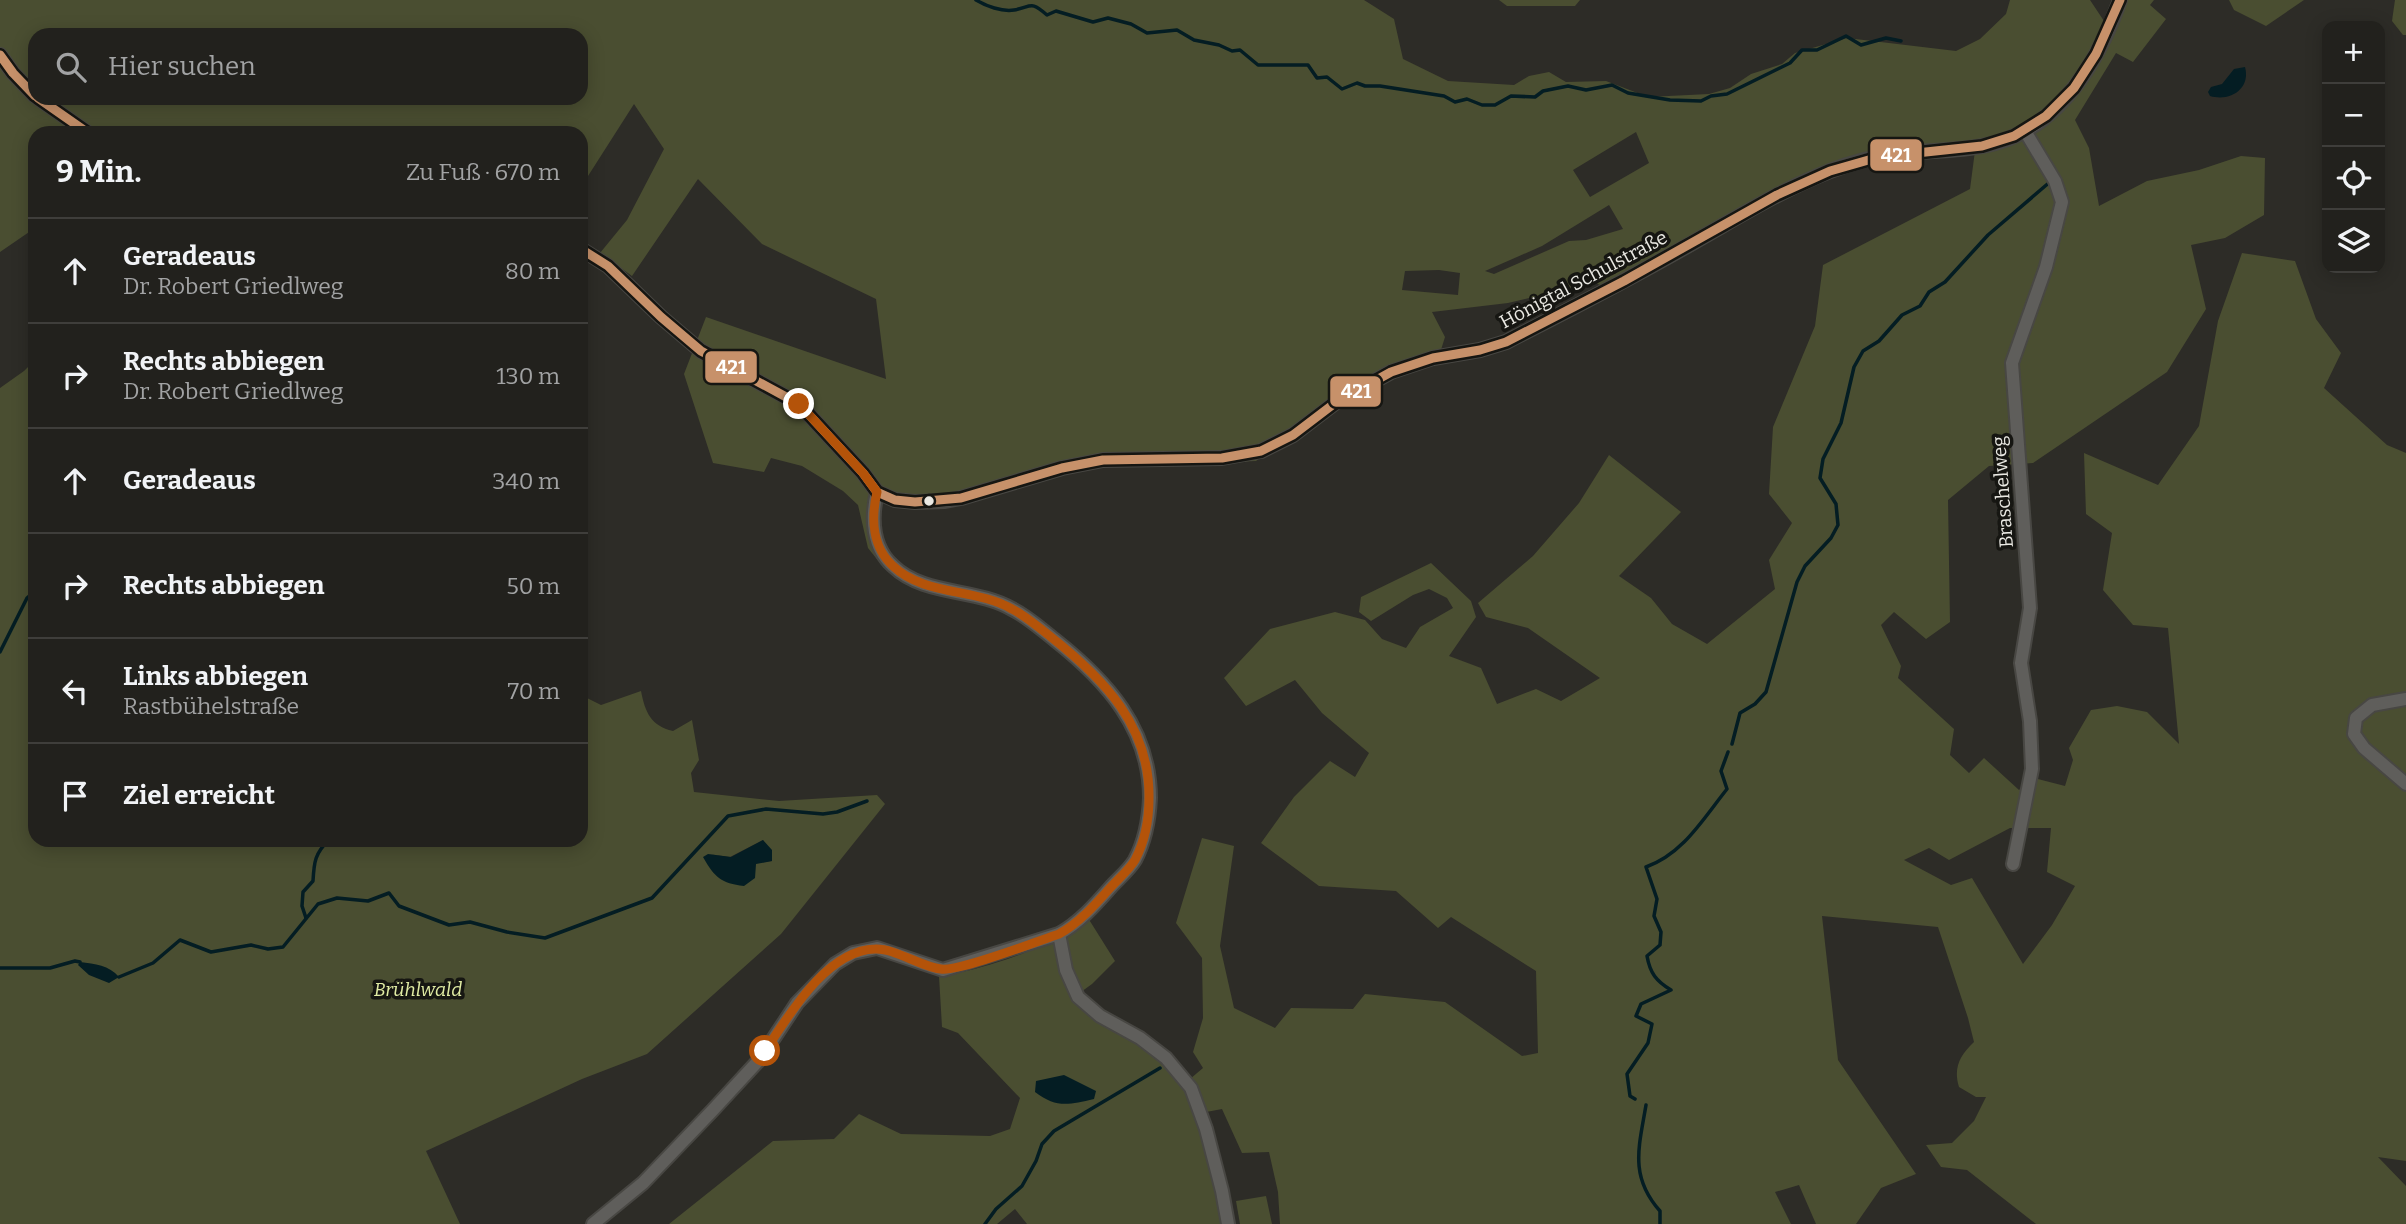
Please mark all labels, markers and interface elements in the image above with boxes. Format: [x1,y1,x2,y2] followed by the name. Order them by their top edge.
[2322,21,2385,273] map controls
[2322,21,2385,84] button: +
[28,28,588,105] search box
[52,48,90,86] icon: search
[108,51,256,82] text: Hier suchen
[2322,84,2385,147] button: −
[1869,138,1923,172] line badge: 421
[1881,144,1912,167] text: 421
[2322,147,2385,210] button: locate
[56,154,142,190] text: 9 Min.
[406,158,560,186] text: Zu Fuß · 670 m
[2322,210,2385,273] button: layers
[1495,225,1671,333] street label: Hönigtal Schulstraße
[123,241,256,272] text: Geradeaus
[56,252,94,290] icon: ahead
[505,257,560,285] text: 80 m
[123,272,344,300] text: Dr. Robert Griedlweg
[123,346,325,377] text: Rechts abbiegen
[704,350,758,384] line badge: 421
[716,356,747,379] text: 421
[56,357,94,395] icon: right
[496,362,560,390] text: 130 m
[1329,375,1382,408] line badge: 421
[123,377,344,405] text: Dr. Robert Griedlweg
[1341,380,1372,403] text: 421
[783,388,814,419] route end
[1987,435,2018,548] street label: Braschelweg
[56,462,94,500] icon: ahead
[123,465,256,496] text: Geradeaus
[492,467,560,495] text: 340 m
[922,494,936,508] unlabelled marker
[56,567,94,605] icon: right
[123,570,325,601] text: Rechts abbiegen
[506,572,560,600] text: 50 m
[123,661,308,692] text: Links abbiegen
[56,672,94,710] icon: left
[508,677,560,705] text: 70 m
[123,692,299,720] text: Rastbühelstraße
[56,777,94,815] icon: arrive
[123,780,275,811] text: Ziel erreicht
[374,978,462,1001] park label: Brühlwald
[749,1035,780,1066] route start

